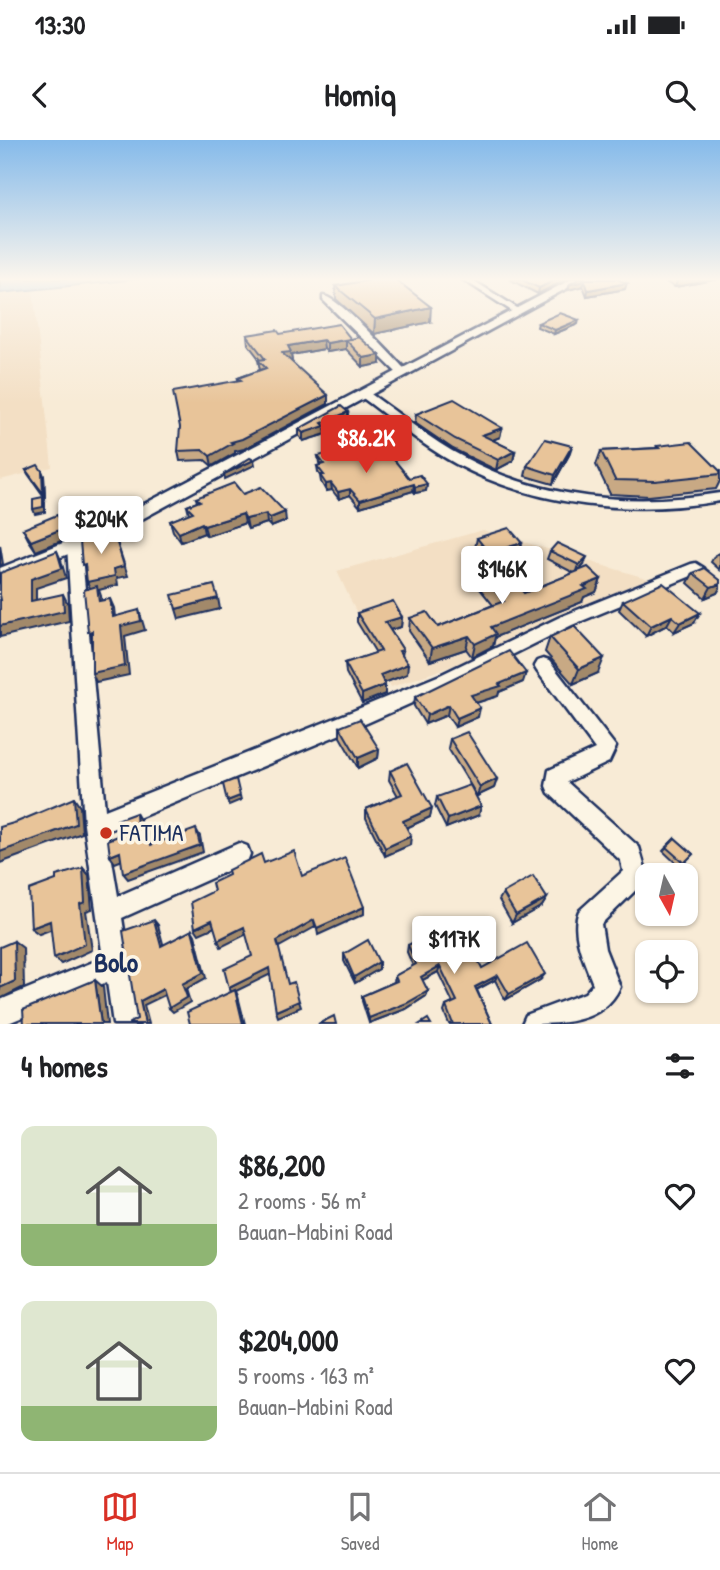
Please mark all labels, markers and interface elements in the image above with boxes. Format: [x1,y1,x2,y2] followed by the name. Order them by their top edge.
[35,7,85,42] text: 13:30
[324,73,396,116] text: Homiq
[21,76,59,114] icon: back
[661,76,699,114] icon: search
[309,416,423,475] pin: $86.2K
[337,422,395,453] text: $86.2K
[52,496,150,556] pin: $204K
[74,503,128,534] text: $204K
[453,546,551,606] pin: $146K
[477,553,527,584] text: $146K
[119,816,184,848] place label: FATIMA
[98,825,114,841] marker: FATIMA
[635,863,698,926] north arrow
[635,863,698,1003] map controls
[405,916,503,976] pin: $117K
[428,923,480,954] text: $117K
[635,940,698,1003] button: locate
[94,943,139,981] district label: Bolo
[21,1046,108,1086] text: 4 homes
[661,1047,699,1085] icon: filters
[238,1145,325,1185] text: $86,200
[77,1154,161,1238] icon: home
[661,1177,699,1215] icon: heart
[238,1185,366,1216] text: 2 rooms · 56 m²
[238,1216,392,1247] text: Bauan-Mabini Road
[238,1320,338,1360] text: $204,000
[77,1329,161,1413] icon: home
[661,1352,699,1390] icon: heart
[238,1360,374,1391] text: 5 rooms · 163 m²
[238,1391,392,1422] text: Bauan-Mabini Road
[101,1488,139,1556] tab: Map
[341,1488,379,1556] tab: Saved
[581,1488,619,1556] tab: Home

